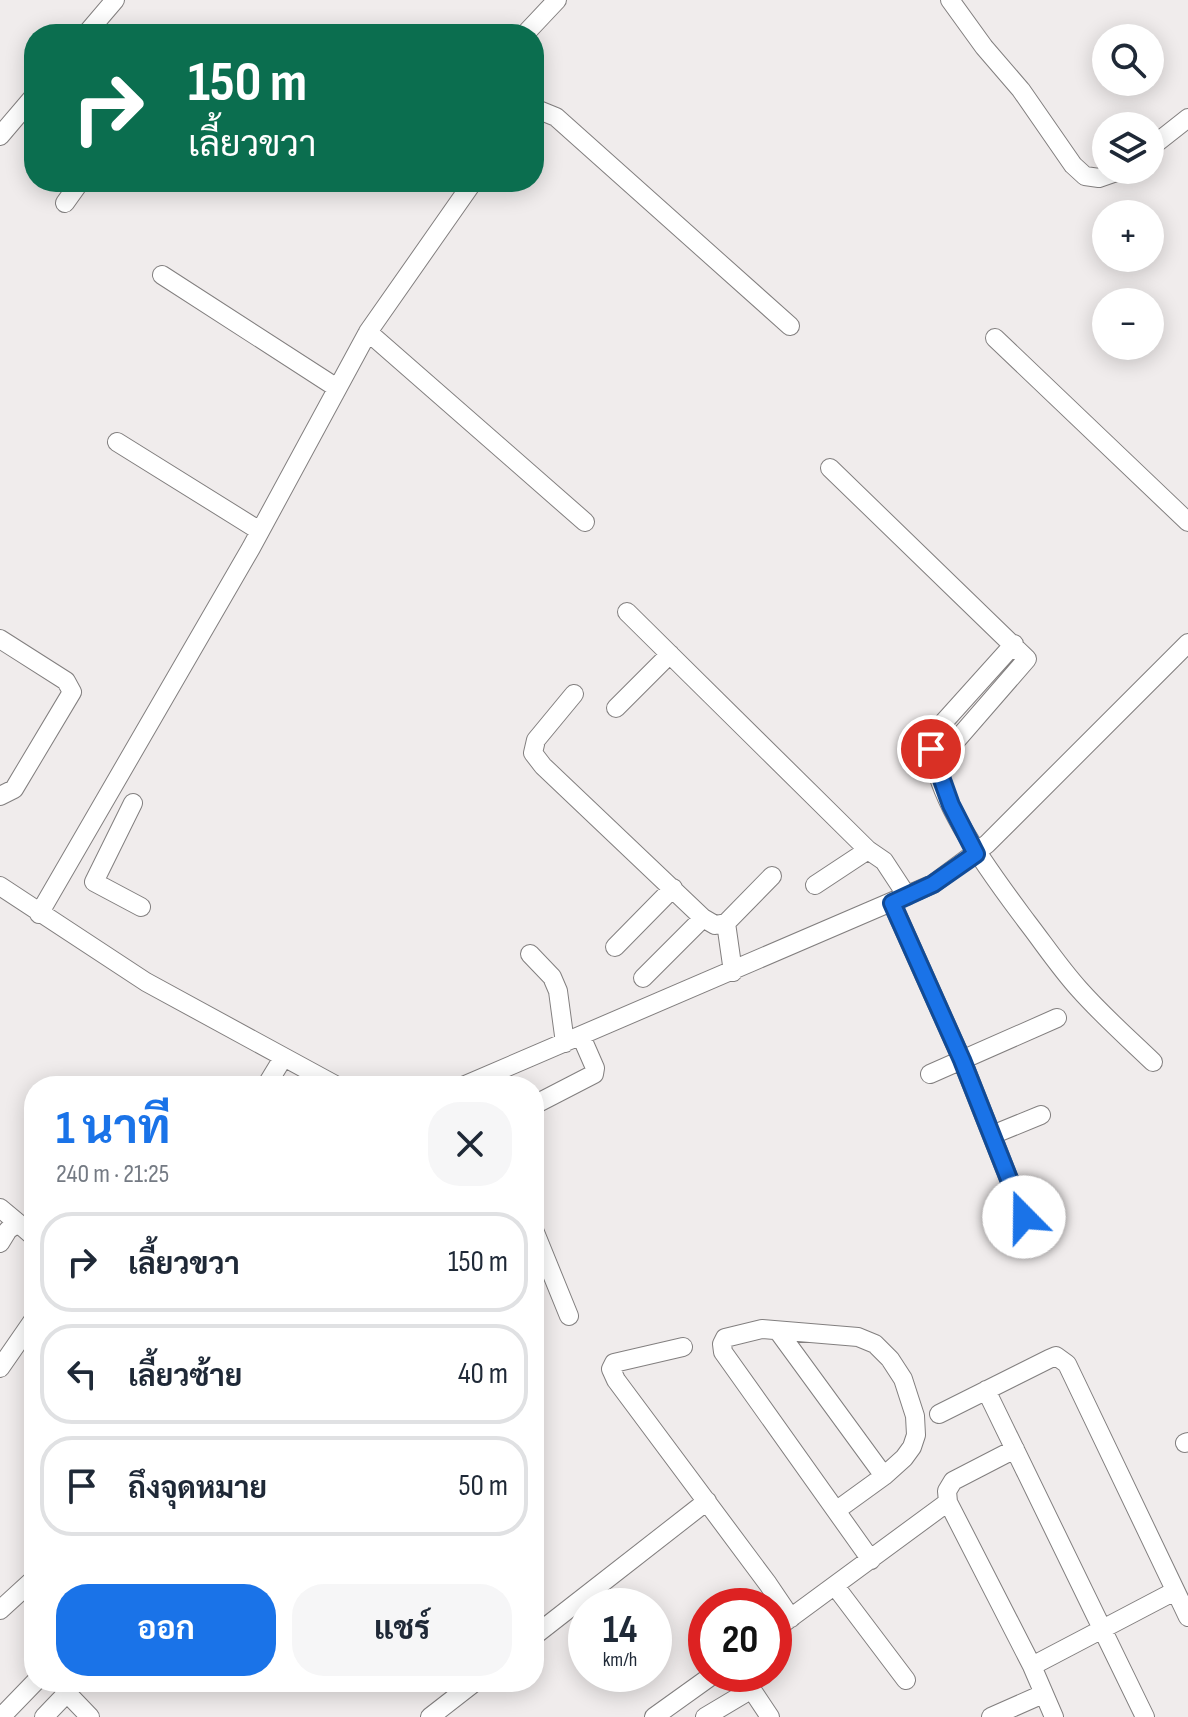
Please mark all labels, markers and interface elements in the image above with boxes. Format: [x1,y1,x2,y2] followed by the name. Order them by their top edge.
[1092,24,1164,360] map controls
[1092,24,1164,96] button: search
[188,50,307,117] text: 150 m
[56,56,160,160] icon: right
[1092,112,1164,184] button: layers
[188,124,316,167] text: เลี้ยวขวา
[1092,200,1164,272] button: +
[1092,288,1164,360] button: −
[897,715,965,783] pin
[909,727,953,771] icon: arrive
[56,1100,171,1157] text: 1 นาที
[428,1102,512,1186] button: close
[56,1159,169,1190] text: 240 m · 21:25
[982,1175,1066,1259] position arrow
[60,1240,104,1284] icon: right
[448,1244,508,1280] text: 150 m
[128,1247,240,1283] text: เลี้ยวขวา
[60,1352,104,1396] icon: left
[458,1356,508,1392] text: 40 m
[128,1359,242,1395] text: เลี้ยวซ้าย
[60,1464,104,1508] icon: arrive
[459,1468,508,1504] text: 50 m
[128,1471,267,1507] text: ถึงจุดหมาย
[56,1584,276,1676] button: ออก
[292,1584,512,1676] button: แชร์
[688,1588,792,1692] speed limit sign: 20
[603,1606,637,1654] text: 14
[603,1648,637,1672] text: km/h

